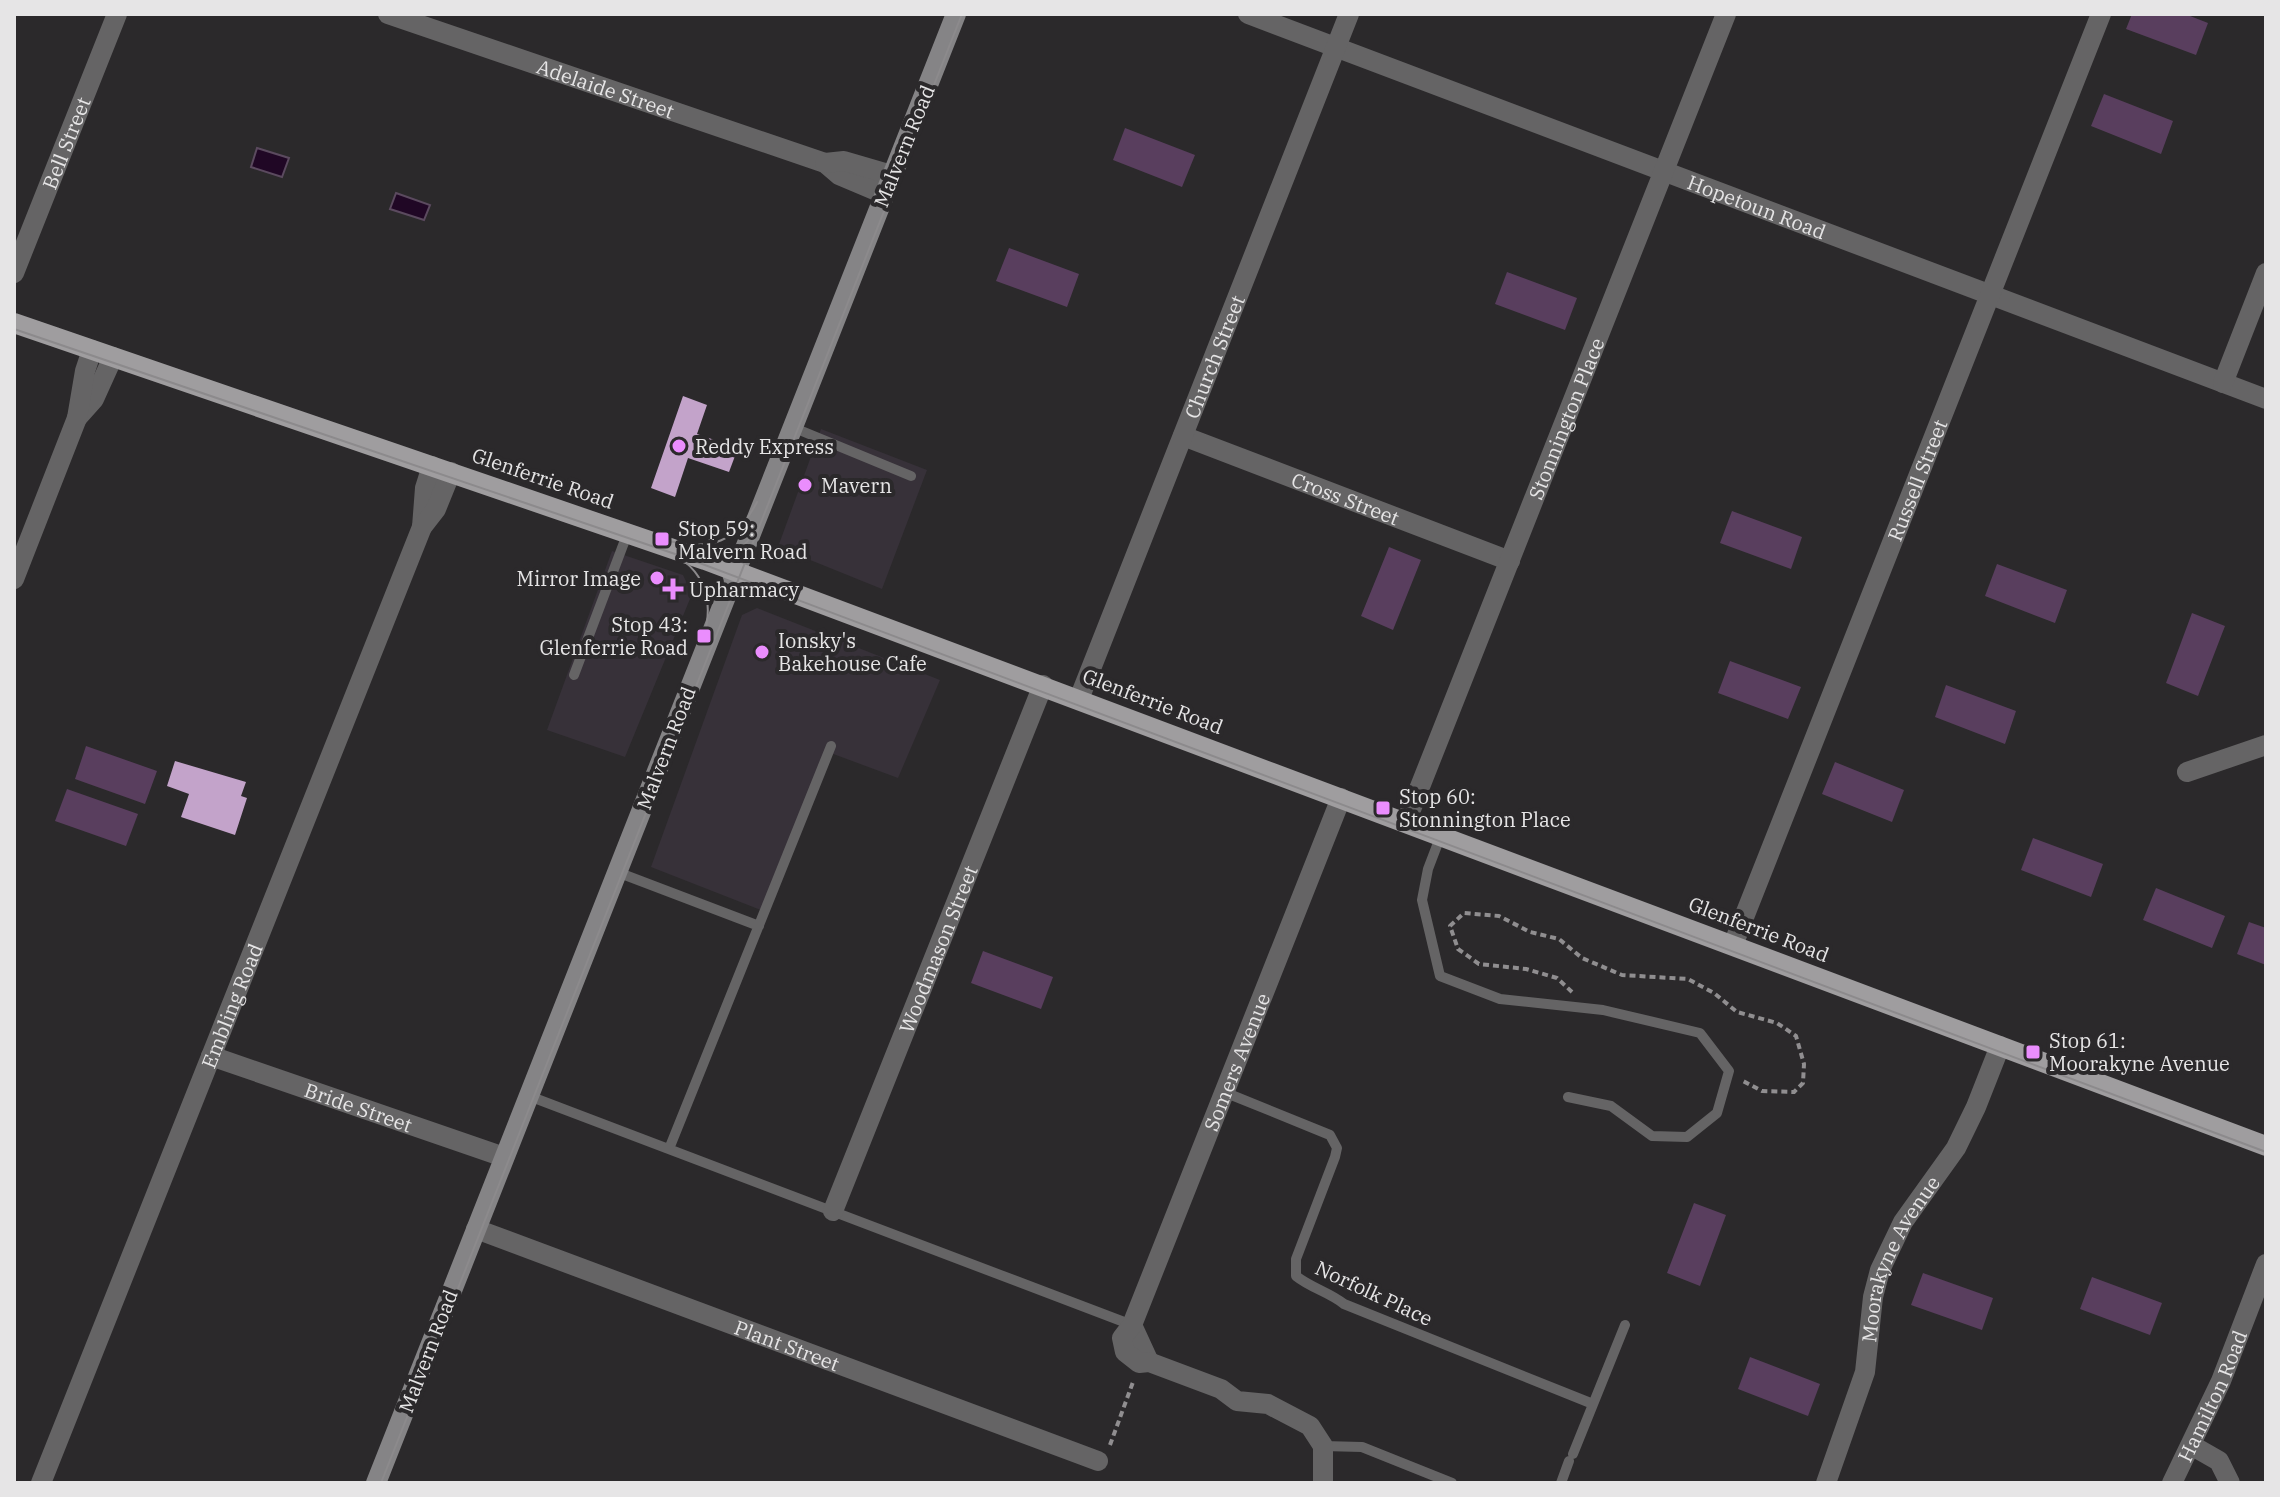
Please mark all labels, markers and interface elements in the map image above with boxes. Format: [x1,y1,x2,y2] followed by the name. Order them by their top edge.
[533,52,678,124] street label: Adelaide Street
[867,81,941,211] street label: Malvern Road
[35,93,96,193] street label: Bell Street
[1684,168,1830,245] street label: Hopetoun Road
[1177,291,1250,422] street label: Church Street
[1522,334,1610,503] street label: Stonnington Place
[1881,415,1953,545] street label: Russell Street
[695,433,834,460] place label: Reddy Express
[670,437,688,455] marker: Reddy Express
[468,441,618,515] street label: Glenferrie Road
[1288,465,1403,531] street label: Cross Street
[821,472,892,499] place label: Mavern
[796,476,814,494] marker: Mavern
[678,515,808,565] place label: Stop 59: Malvern Road
[653,530,671,548] marker: Stop 59: Malvern Road
[516,565,641,592] place label: Mirror Image
[648,569,666,587] marker: Mirror Image
[689,576,800,603] place label: Upharmacy
[664,580,682,598] marker: Upharmacy
[540,611,688,661] place label: Stop 43: Glenferrie Road
[695,627,713,645] marker: Stop 43: Glenferrie Road
[778,627,927,677] place label: Ionsky's Bakehouse Cafe
[753,643,771,661] marker: Ionsky's Bakehouse Cafe
[1079,662,1227,740] street label: Glenferrie Road
[630,683,702,813] street label: Malvern Road
[1399,783,1571,833] place label: Stop 60: Stonnington Place
[1374,799,1392,817] marker: Stop 60: Stonnington Place
[892,861,983,1037] street label: Woodmason Street
[1685,890,1833,968] street label: Glenferrie Road
[194,939,268,1072] street label: Embling Road
[1197,989,1276,1135] street label: Somers Avenue
[2049,1027,2230,1077] place label: Stop 61: Moorakyne Avenue
[2024,1043,2042,1061] marker: Stop 61: Moorakyne Avenue
[301,1076,416,1138] street label: Bride Street
[1855,1170,1946,1344] street label: Moorakyne Avenue
[1311,1254,1437,1332] street label: Norfolk Place
[392,1286,464,1416] street label: Malvern Road
[731,1313,843,1377] street label: Plant Street
[2171,1326,2253,1466] street label: Hamilton Road

